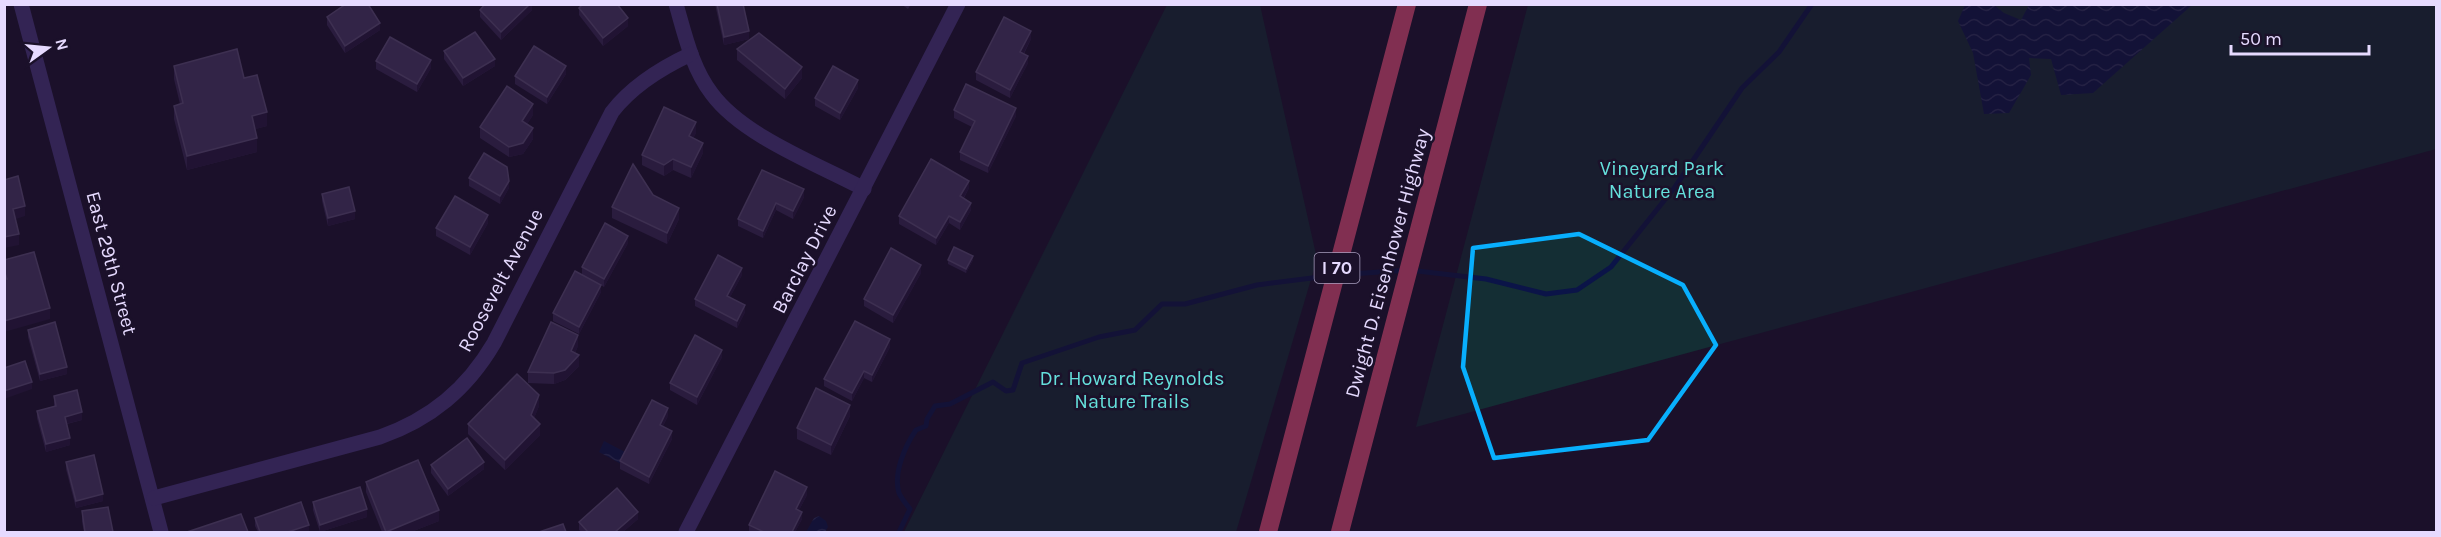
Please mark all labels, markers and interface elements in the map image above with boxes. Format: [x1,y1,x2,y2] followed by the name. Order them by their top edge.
[18,18,78,78] north arrow
[2231,18,2369,56] scale bar
[2240,28,2282,50] text: 50 m
[51,36,73,52] text: N
[1340,126,1435,400] street label: Dwight D. Eisenhower Highway
[1600,157,1724,203] park label: Vineyard Park Nature Area
[81,189,142,338] street label: East 29th Street
[767,201,842,317] street label: Barclay Drive
[453,205,548,356] street label: Roosevelt Avenue
[1314,253,1360,283] road number: I 70
[1039,367,1225,413] park label: Dr. Howard Reynolds Nature Trails

